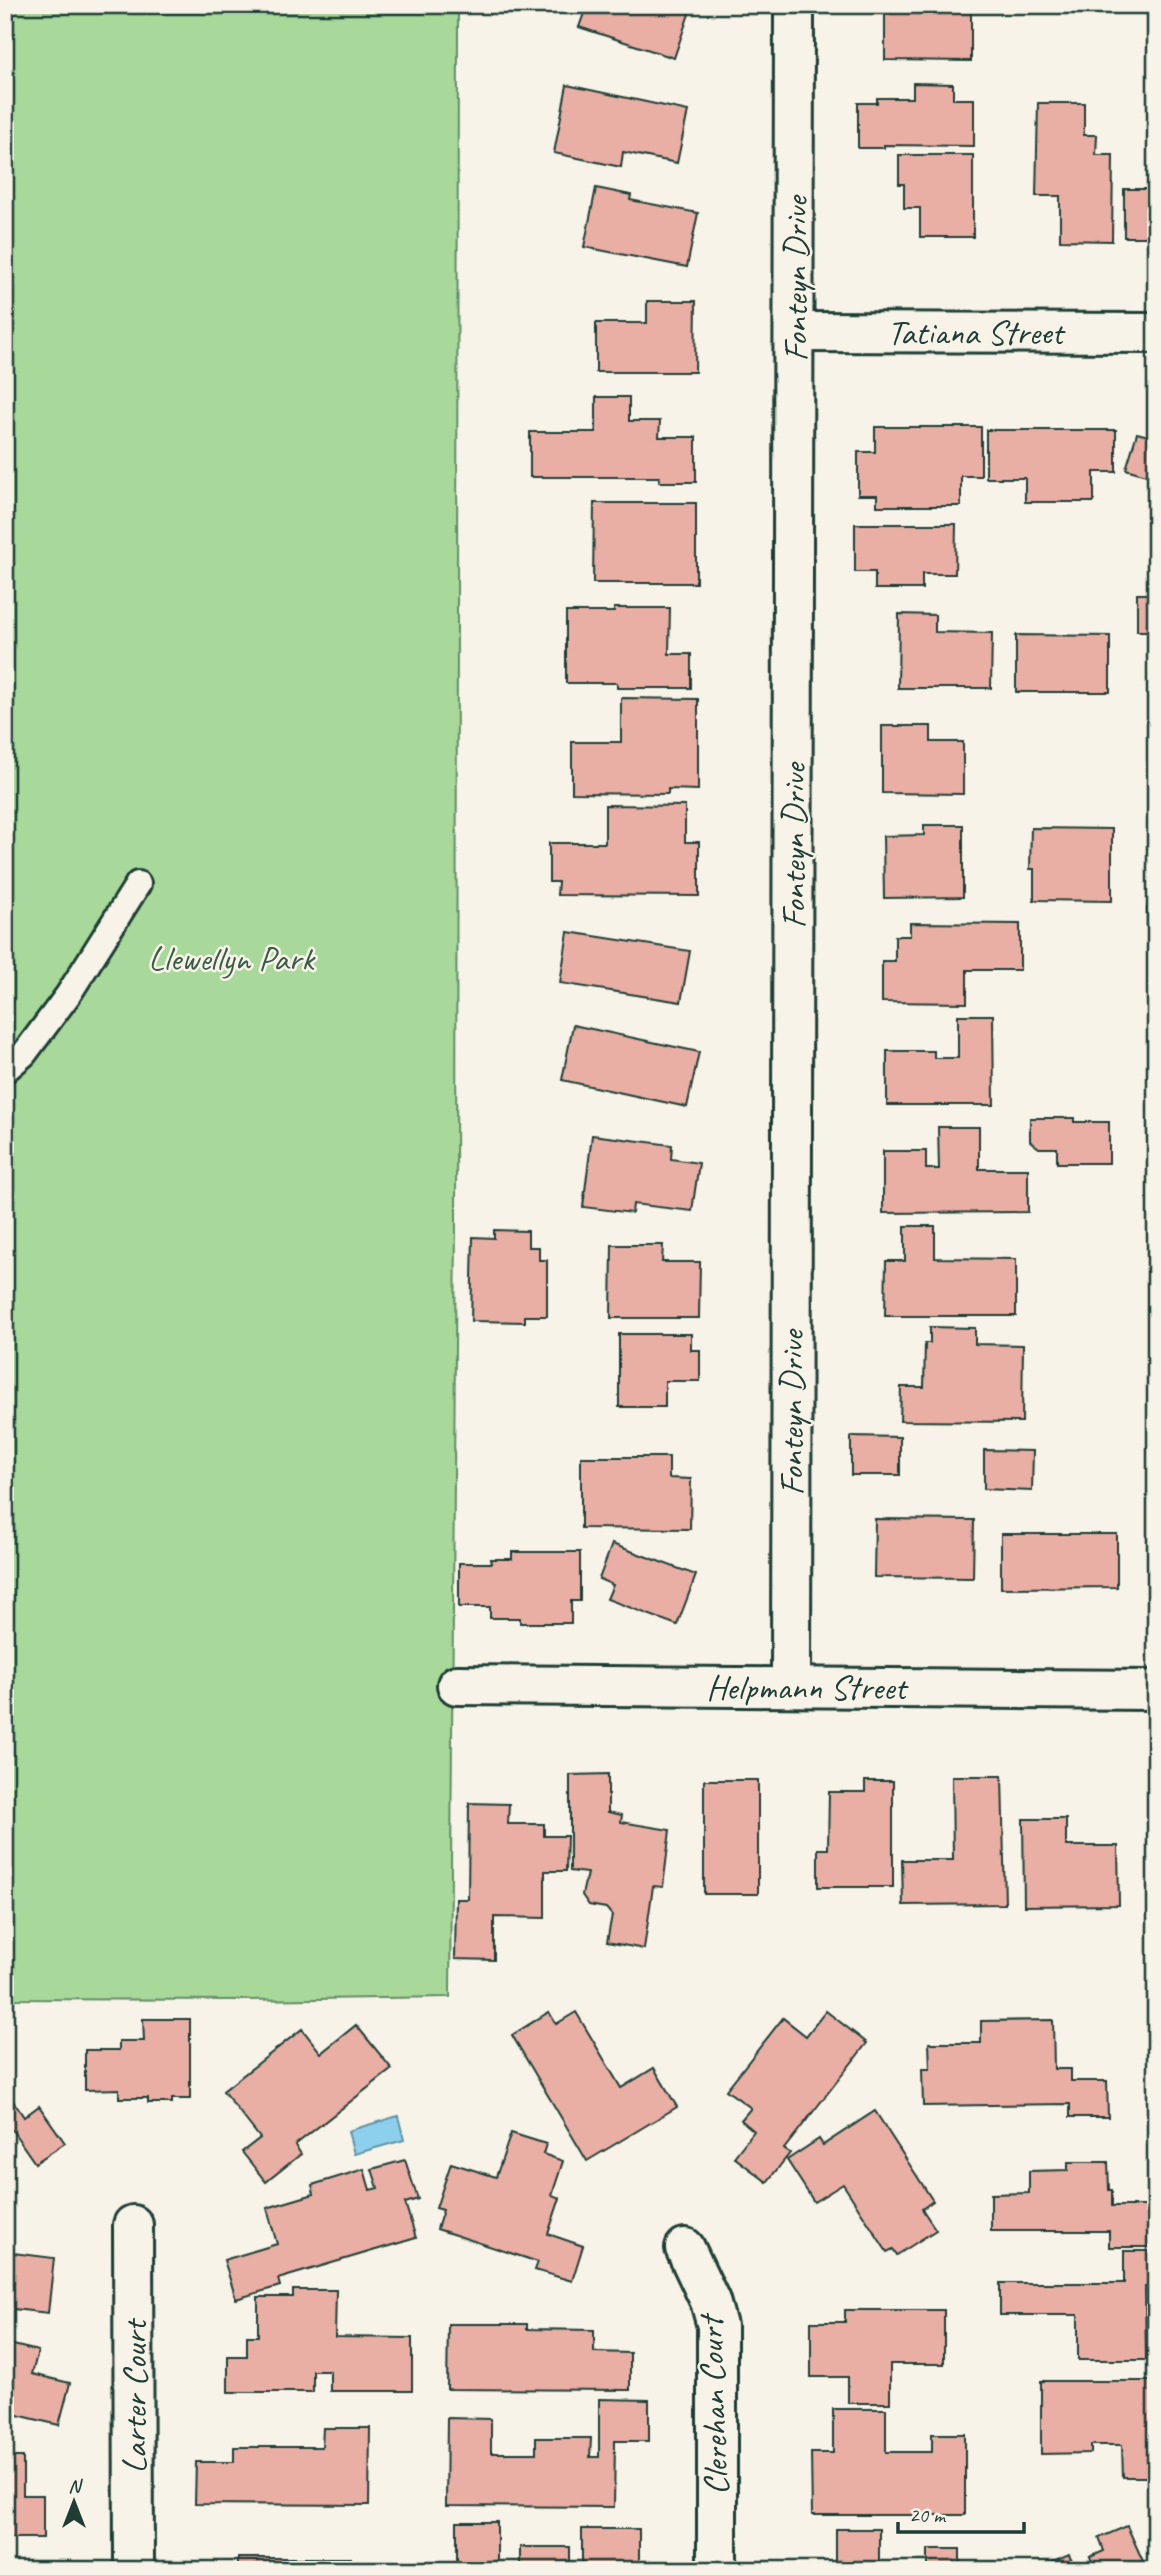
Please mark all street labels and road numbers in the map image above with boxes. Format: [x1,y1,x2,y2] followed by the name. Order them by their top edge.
[773,194,818,361] street label: Fonteyn Drive
[887,310,1066,355] street label: Tatiana Street
[771,761,816,928] street label: Fonteyn Drive
[769,1328,814,1495] street label: Fonteyn Drive
[706,1665,909,1710] street label: Helpmann Street
[688,2312,739,2496] street label: Clerehan Court
[112,2317,157,2473] street label: Larter Court

